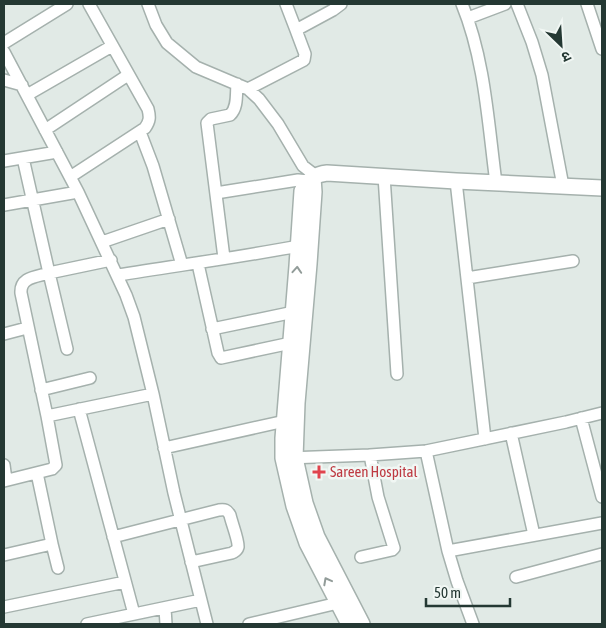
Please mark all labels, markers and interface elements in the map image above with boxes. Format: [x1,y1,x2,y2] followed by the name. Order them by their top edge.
[536,20,586,70] north arrow
[559,48,574,66] text: उ
[291,266,302,274] one-way arrow
[330,463,417,480] place label: Sareen Hospital
[312,465,326,479] marker: Sareen Hospital
[426,576,510,608] scale bar
[323,577,333,586] one-way arrow
[434,584,461,601] text: 50 m

